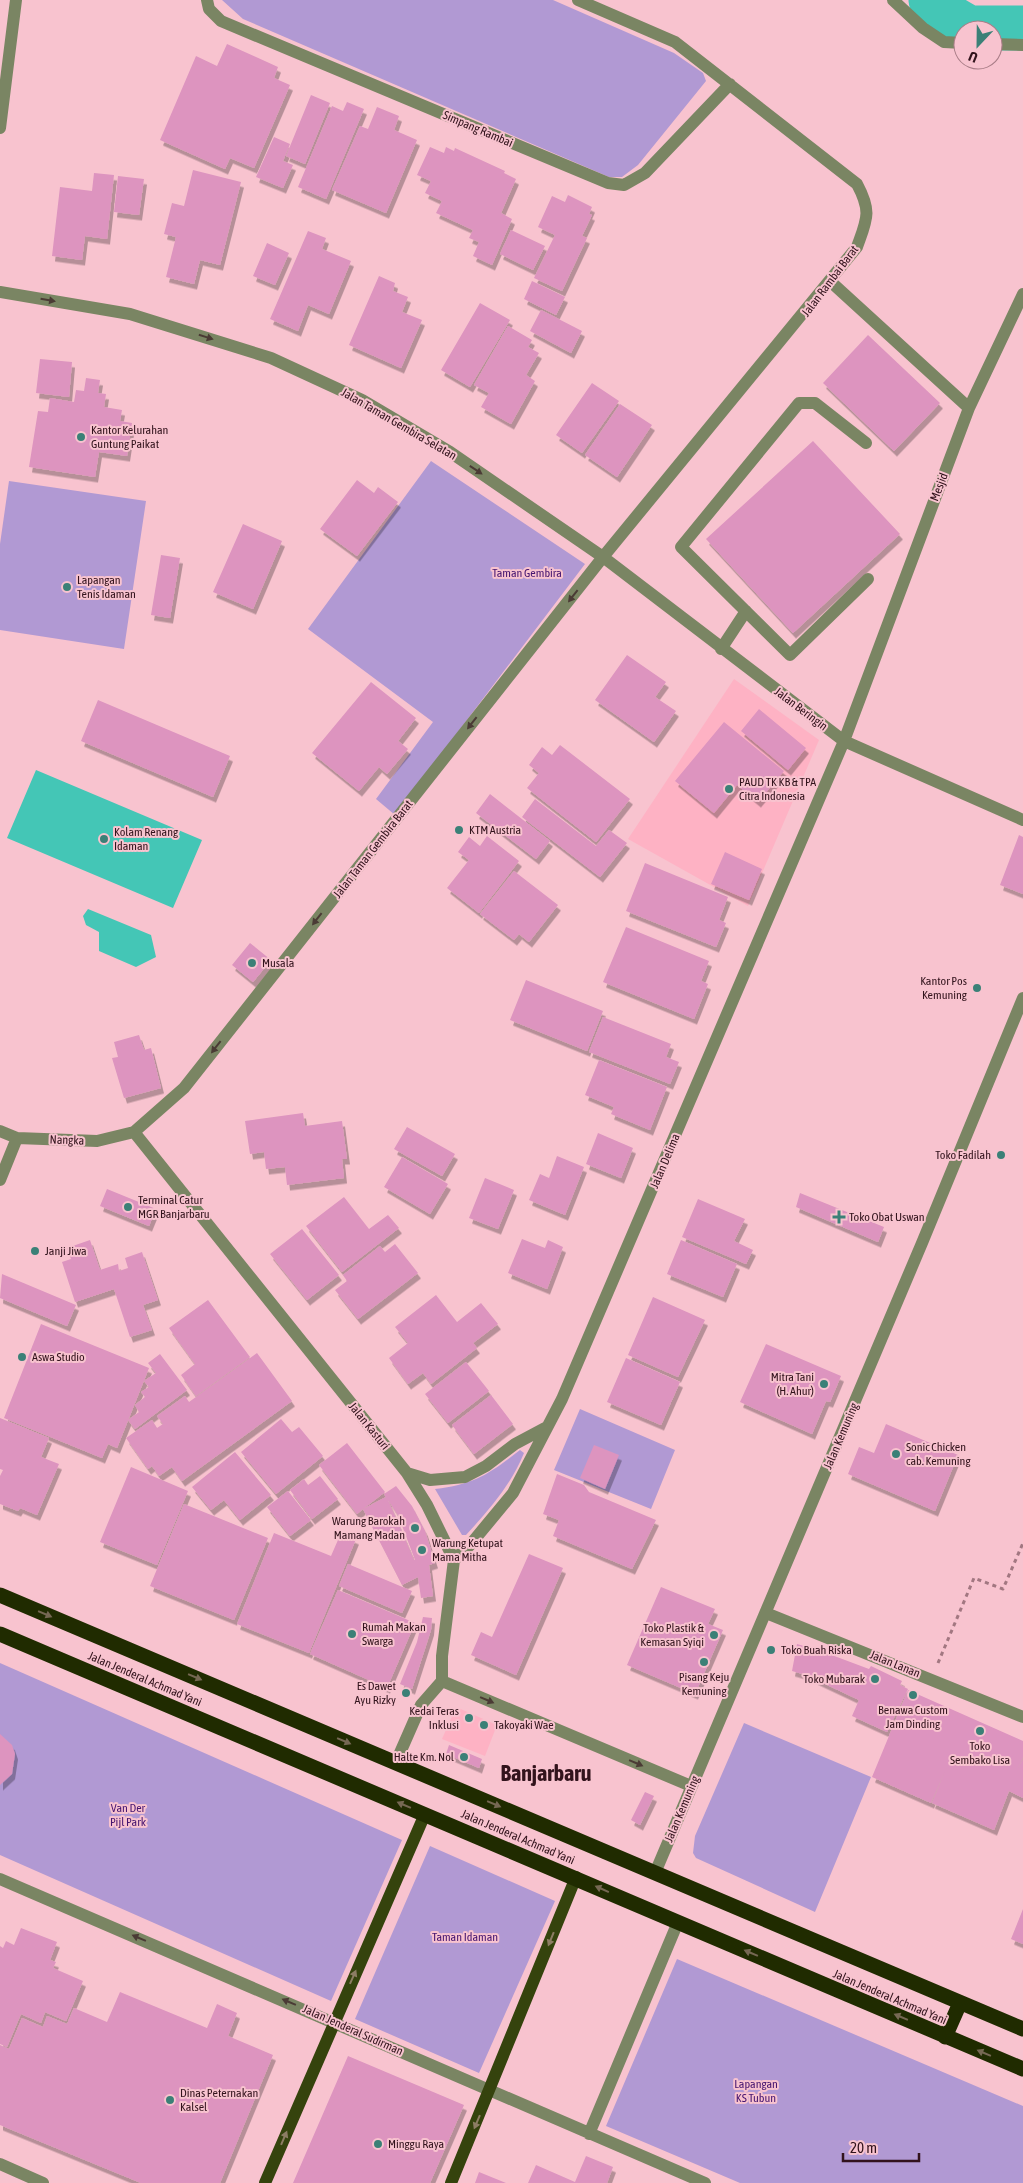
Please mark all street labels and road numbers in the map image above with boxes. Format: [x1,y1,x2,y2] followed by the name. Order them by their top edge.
[441,108,515,150] street label: Simpang Rambai
[799,242,862,319] street label: Jalan Rambai Barat
[339,385,459,463] street label: Jalan Taman Gembira Selatan
[927,471,951,503] street label: Mesjid
[772,685,830,733] street label: Jalan Beringin
[330,797,416,901] street label: Jalan Taman Gembira Barat
[50,1132,84,1148] street label: Nangka
[647,1132,683,1190] street label: Jalan Delima
[346,1400,392,1452] street label: Jalan Kasturi
[821,1400,862,1471] street label: Jalan Kemuning
[868,1648,922,1680] street label: Jalan Lanan
[86,1649,204,1709] street label: Jalan Jenderal Achmad Yani
[662,1773,703,1844] street label: Jalan Kemuning
[459,1807,577,1867] street label: Jalan Jenderal Achmad Yani
[831,1967,949,2027] street label: Jalan Jenderal Achmad Yani
[301,2002,405,2058] street label: Jalan Jenderal Sudirman

